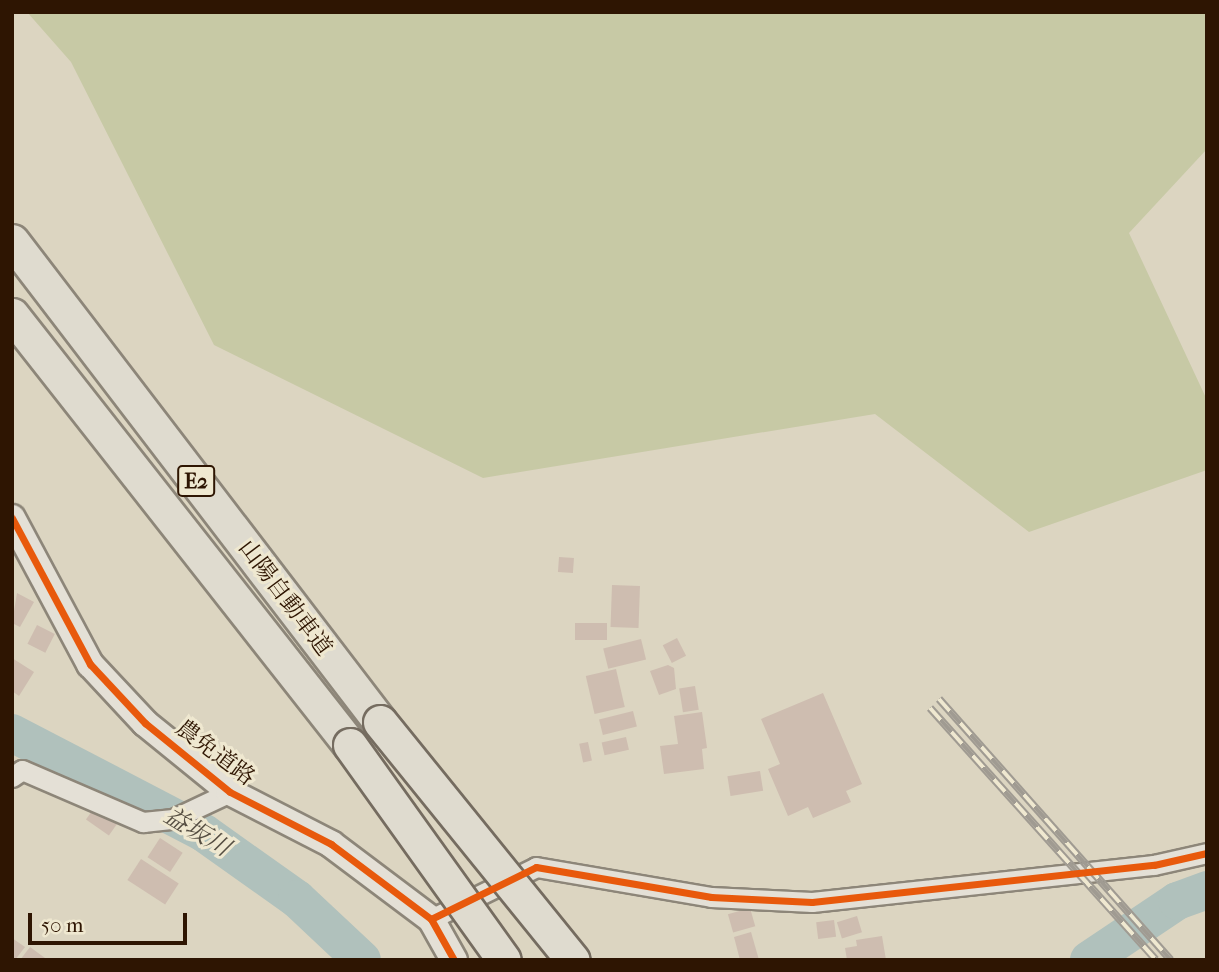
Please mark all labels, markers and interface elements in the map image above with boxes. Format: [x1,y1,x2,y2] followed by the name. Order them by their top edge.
[177,463,215,498] road number: E2
[232,535,338,661] street label: 山陽自動車道
[170,714,260,792] street label: 農免道路
[159,801,235,863] water label: 益坂川
[32,898,191,942] scale bar
[41,913,84,937] text: 50 m

